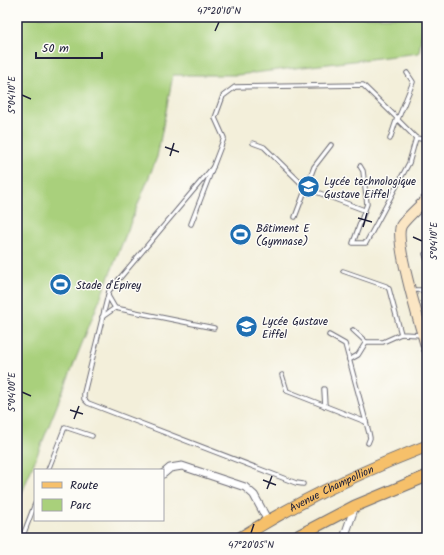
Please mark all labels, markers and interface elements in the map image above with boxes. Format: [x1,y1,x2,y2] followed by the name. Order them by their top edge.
[197,3,241,19] text: 47°20'10"N
[36,34,102,60] scale bar
[42,39,69,58] text: 50 m
[4,75,20,114] text: 5°04'10"E
[324,173,416,204] place label: Lycée technologique Gustave Eiffel
[296,174,322,200] school or university icon: Lycée technologique Gustave Eiffel
[256,220,310,251] place label: Bâtiment E (Gymnase)
[228,221,254,247] sports icon: Bâtiment E (Gymnase)
[426,221,442,260] text: 5°04'10"E
[48,272,74,298] sports icon: Stade d'Épirey
[76,277,142,295] place label: Stade d'Épirey
[262,313,328,344] place label: Lycée Gustave Eiffel
[233,314,259,340] school or university icon: Lycée Gustave Eiffel
[4,371,20,412] text: 5°04'00"E
[286,461,377,518] street label: Avenue Champollion
[34,469,164,521] legend
[70,476,99,495] text: Route
[70,496,91,515] text: Parc
[228,537,274,553] text: 47°20'05"N

